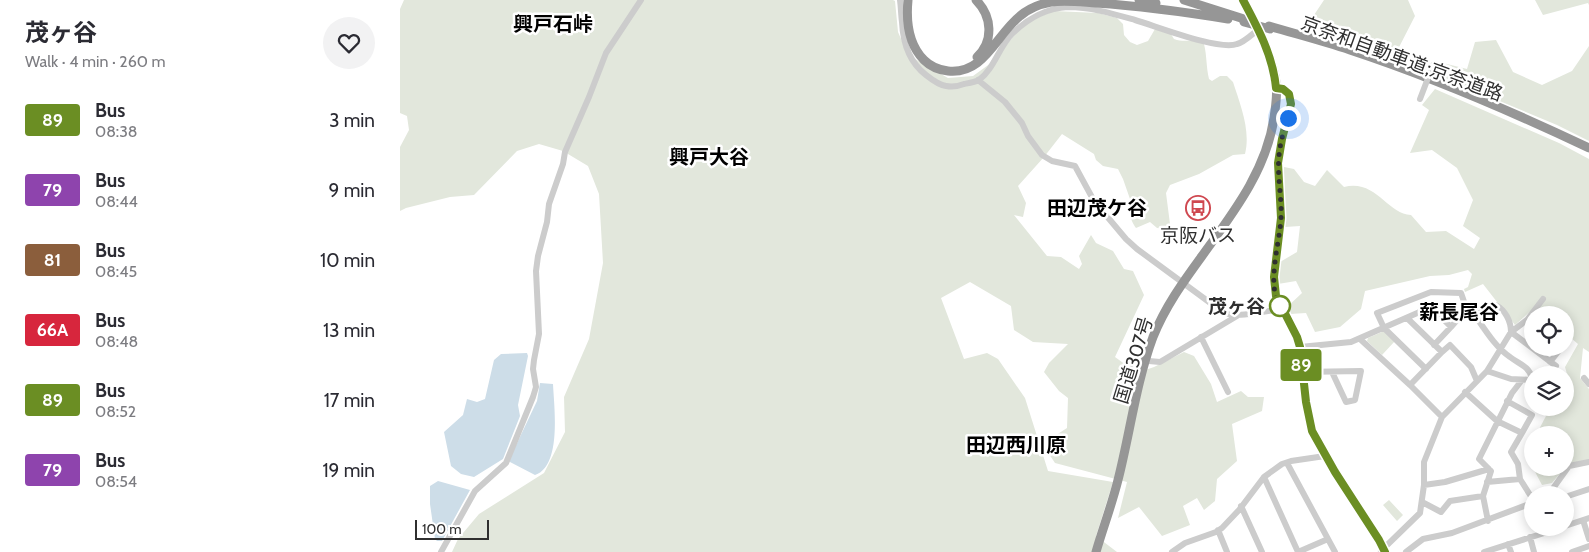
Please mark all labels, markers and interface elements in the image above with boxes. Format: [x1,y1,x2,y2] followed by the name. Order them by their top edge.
[1298,11,1506,106] street label: 京奈和自動車道;京奈道路
[513,12,593,36] district label: 興戸石峠
[323,17,375,69] button: heart
[25,18,97,47] text: 茂ヶ谷
[25,52,166,71] text: Walk · 4 min · 260 m
[95,99,125,122] text: Bus
[1276,106,1301,131] your location
[42,109,63,131] text: 89
[329,109,375,132] text: 3 min
[95,122,138,141] text: 08:38
[669,145,749,169] district label: 興戸大谷
[95,169,125,192] text: Bus
[43,179,62,201] text: 79
[329,179,375,202] text: 9 min
[95,192,138,211] text: 08:44
[1185,195,1211,221] bus stop icon: 京阪バス
[1047,196,1147,220] district label: 田辺茂ケ谷
[1160,224,1236,247] place label: 京阪バス
[95,239,125,262] text: Bus
[44,249,61,271] text: 81
[320,249,375,272] text: 10 min
[95,262,137,281] text: 08:45
[1208,295,1265,318] place label: 茂ヶ谷
[1269,295,1291,317] marker: 茂ヶ谷
[1419,300,1499,324] district label: 薪長尾谷
[1524,306,1574,536] map controls
[1524,306,1574,356] button: locate
[95,309,125,332] text: Bus
[1109,314,1158,406] street label: 国道307号
[37,319,68,341] text: 66A
[323,319,375,342] text: 13 min
[95,332,138,351] text: 08:48
[1278,349,1324,381] line badge: 89
[1291,354,1312,376] text: 89
[1524,366,1574,416] button: layers
[95,379,125,402] text: Bus
[42,389,63,411] text: 89
[324,389,375,412] text: 17 min
[95,402,136,421] text: 08:52
[1524,426,1574,476] button: +
[966,433,1066,457] district label: 田辺西川原
[95,449,125,472] text: Bus
[43,459,62,481] text: 79
[322,459,375,482] text: 19 min
[95,472,137,491] text: 08:54
[1524,486,1574,536] button: −
[415,517,489,540] scale bar
[422,520,462,538] text: 100 m

